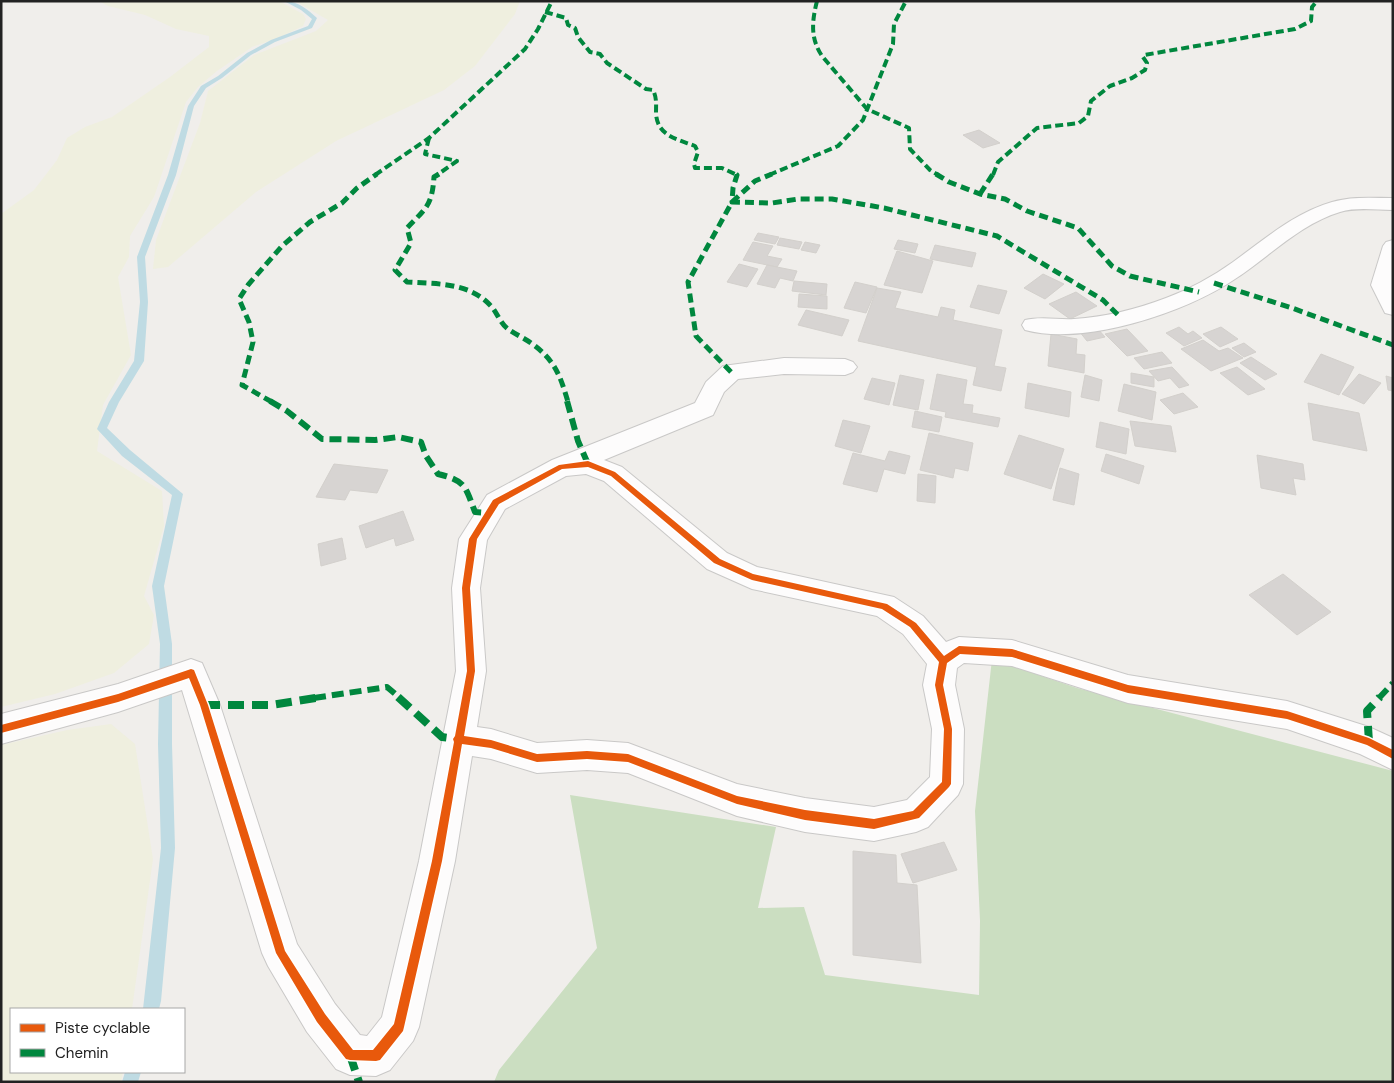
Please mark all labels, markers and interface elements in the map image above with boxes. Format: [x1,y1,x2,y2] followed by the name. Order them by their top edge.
[10,1008,185,1073] legend
[55,1018,150,1038] text: Piste cyclable
[55,1043,108,1063] text: Chemin

